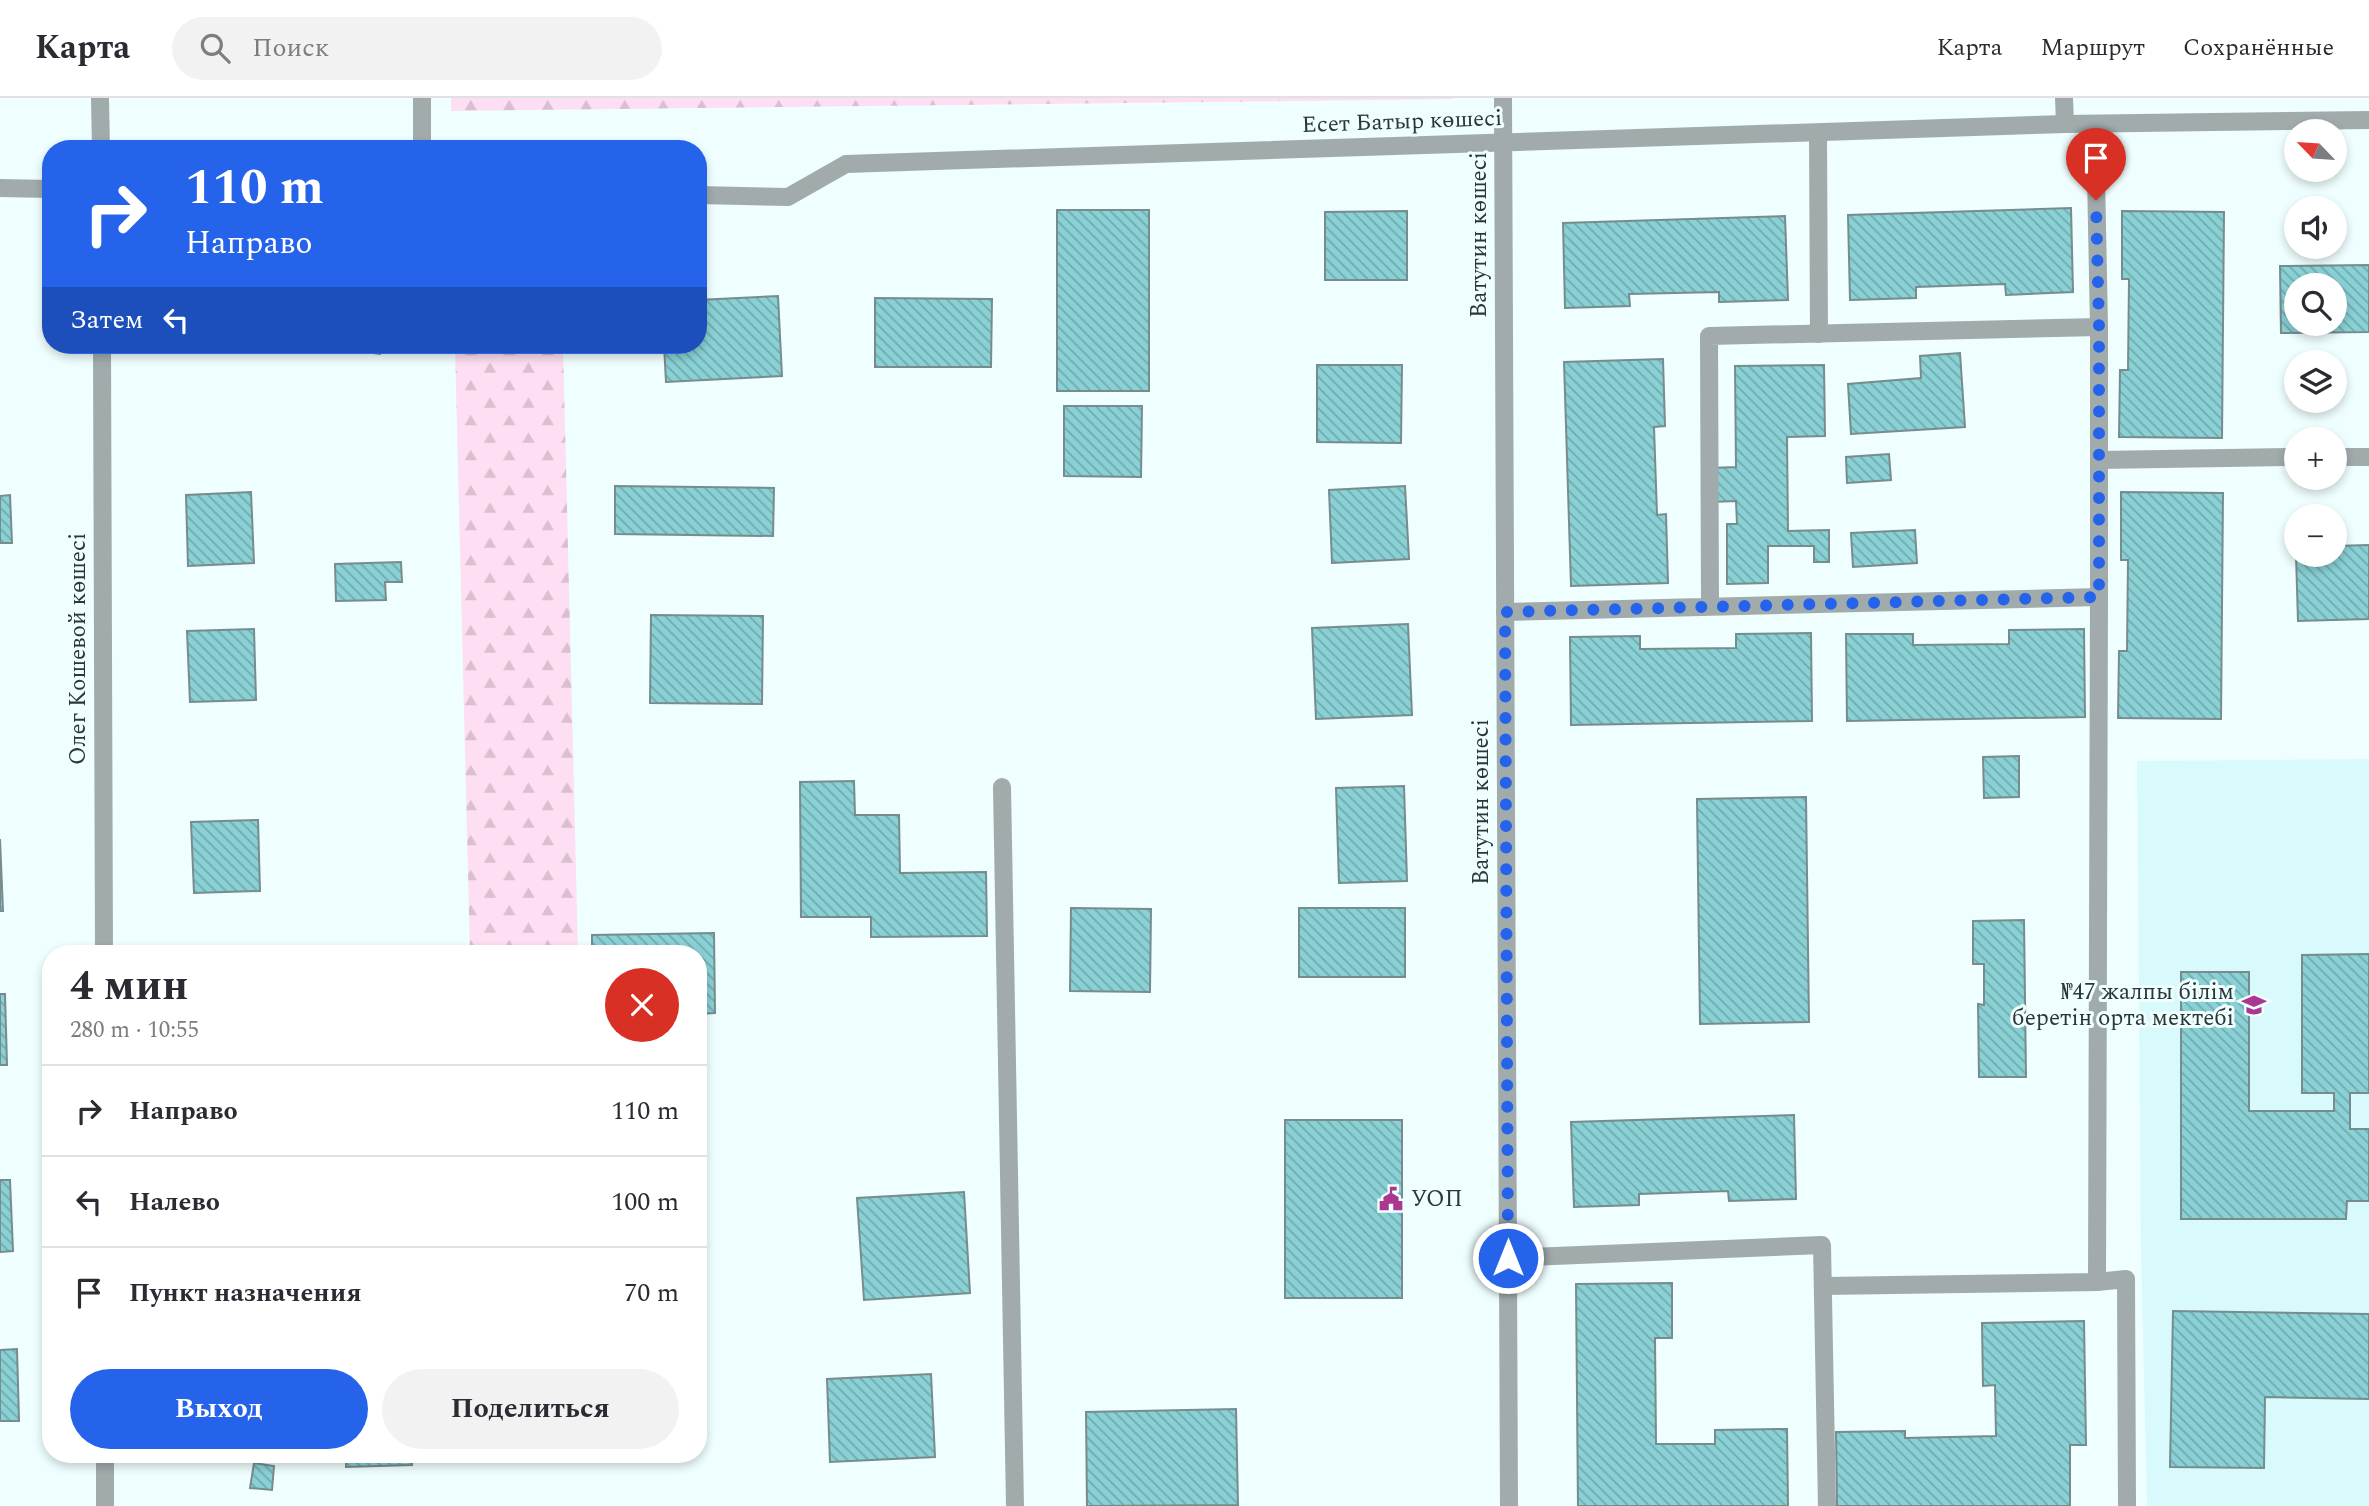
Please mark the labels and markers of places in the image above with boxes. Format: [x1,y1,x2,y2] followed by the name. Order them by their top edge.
[2066,128,2126,200] pin
[2012,975,2234,1036] place label: №47 жалпы білім беретін орта мектебі
[2240,991,2268,1019] school or university icon: №47 жалпы білім беретін орта мектебі
[1411,1182,1463,1217] place label: УОП
[1377,1185,1405,1213] public building icon: УОП

